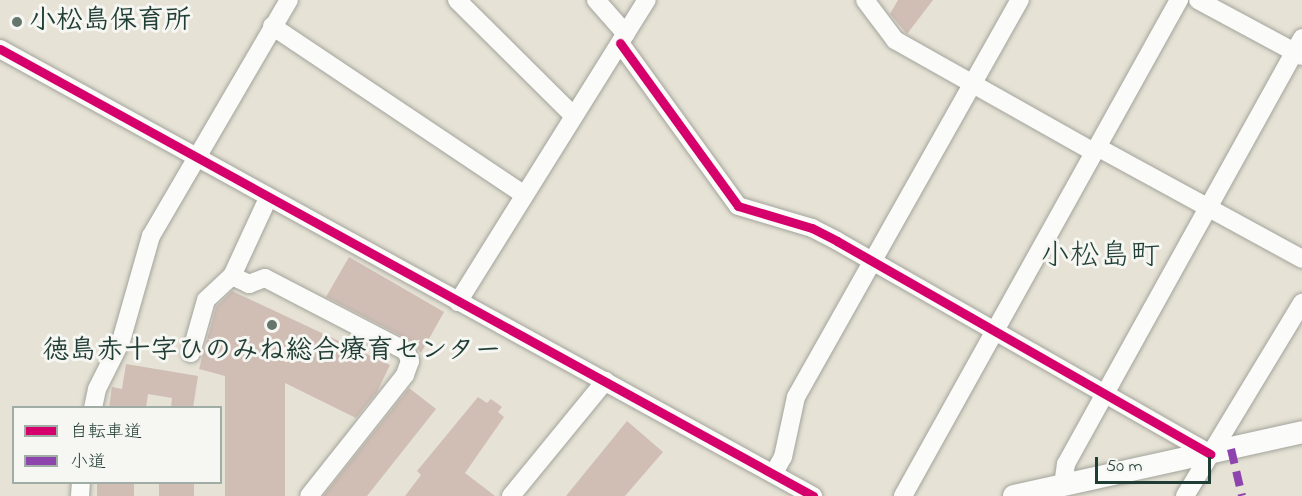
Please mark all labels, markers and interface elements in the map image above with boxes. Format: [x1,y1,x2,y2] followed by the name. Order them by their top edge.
[29,6,191,38] place label: 小松島保育所
[10,15,24,29] marker: 小松島保育所
[1040,239,1160,275] district label: 小松島町
[263,316,281,334] marker: 徳島赤十字ひのみね総合療育センター
[43,336,501,368] place label: 徳島赤十字ひのみね総合療育センター
[12,406,222,484] legend
[70,420,142,446] text: 自転車道
[1098,445,1214,483] scale bar
[70,450,106,476] text: 小道
[1106,454,1143,480] text: 50 m

